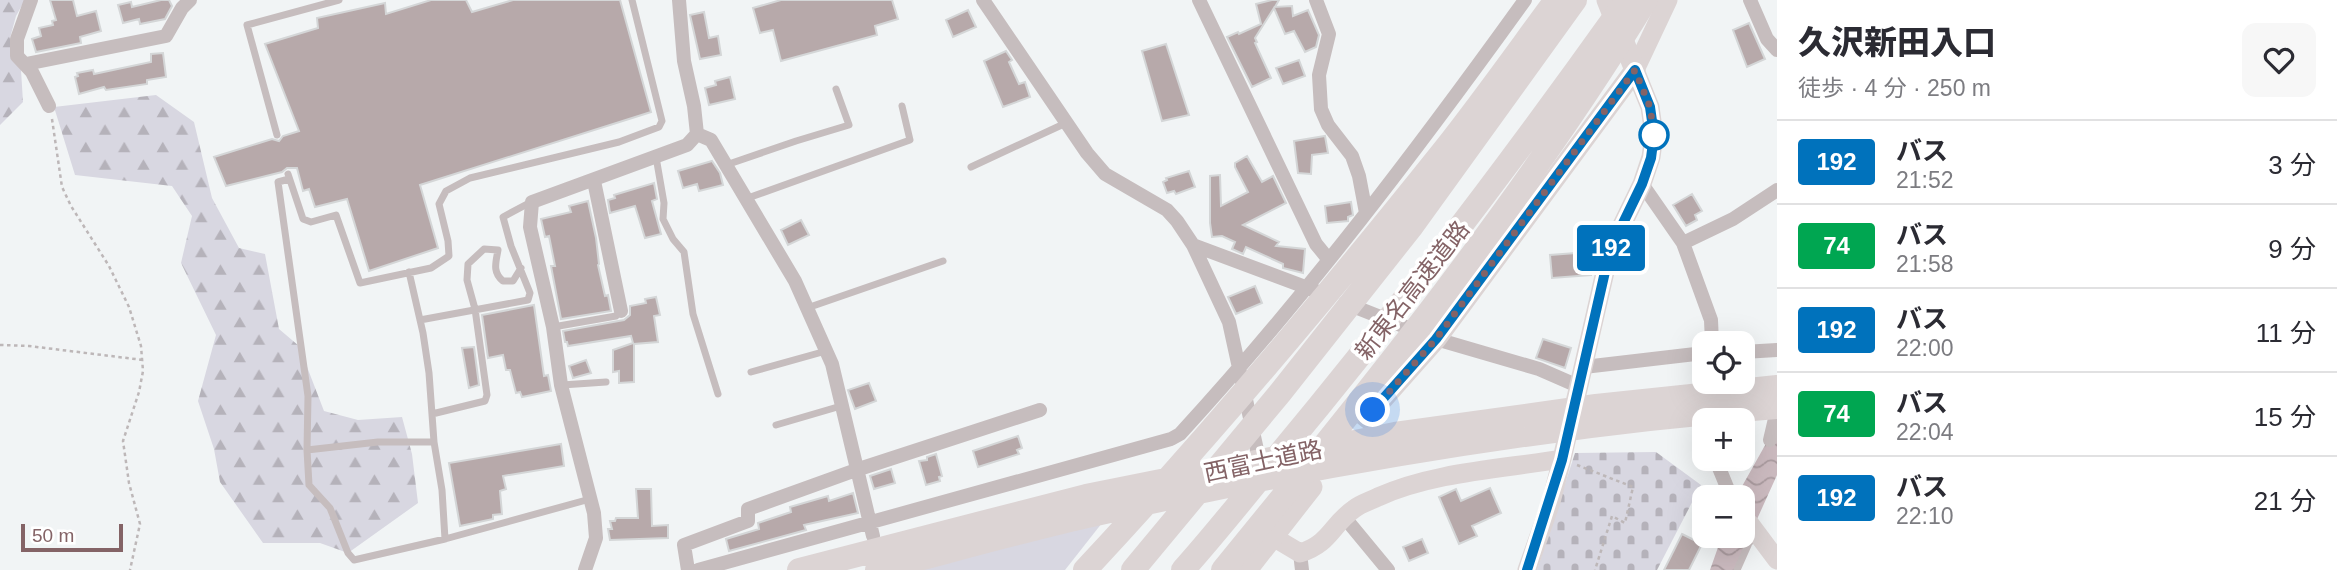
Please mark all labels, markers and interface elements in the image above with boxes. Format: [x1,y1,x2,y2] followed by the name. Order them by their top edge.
[2242,23,2316,97] button: heart
[1798,24,1996,61] text: 久沢新田入口
[1798,75,1991,101] text: 徒歩 · 4 分 · 250 m
[1639,120,1669,150] unlabelled marker
[1896,136,1948,166] text: バス
[1816,148,1857,175] text: 192
[2268,150,2316,180] text: 3 分
[1896,167,1954,193] text: 21:52
[1350,215,1474,365] street label: 新東名高速道路
[1896,220,1948,250] text: バス
[1571,225,1651,271] line badge: 192
[1823,232,1850,259] text: 74
[1591,234,1631,261] text: 192
[2268,234,2316,264] text: 9 分
[1896,251,1954,277] text: 21:58
[1896,304,1948,334] text: バス
[1816,316,1857,343] text: 192
[2256,318,2316,348] text: 11 分
[1692,331,1755,548] map controls
[1692,331,1755,394] button: locate
[1896,335,1954,361] text: 22:00
[1896,388,1948,418] text: バス
[1355,392,1390,427] your location
[1823,400,1850,427] text: 74
[2254,402,2316,432] text: 15 分
[1692,408,1755,471] button: +
[1896,419,1954,445] text: 22:04
[1202,435,1324,487] street label: 西富士道路
[1896,472,1948,502] text: バス
[1816,484,1857,511] text: 192
[1692,485,1755,548] button: −
[2254,486,2316,516] text: 21 分
[1896,503,1954,529] text: 22:10
[21,521,122,553] scale bar
[32,525,74,546] text: 50 m

